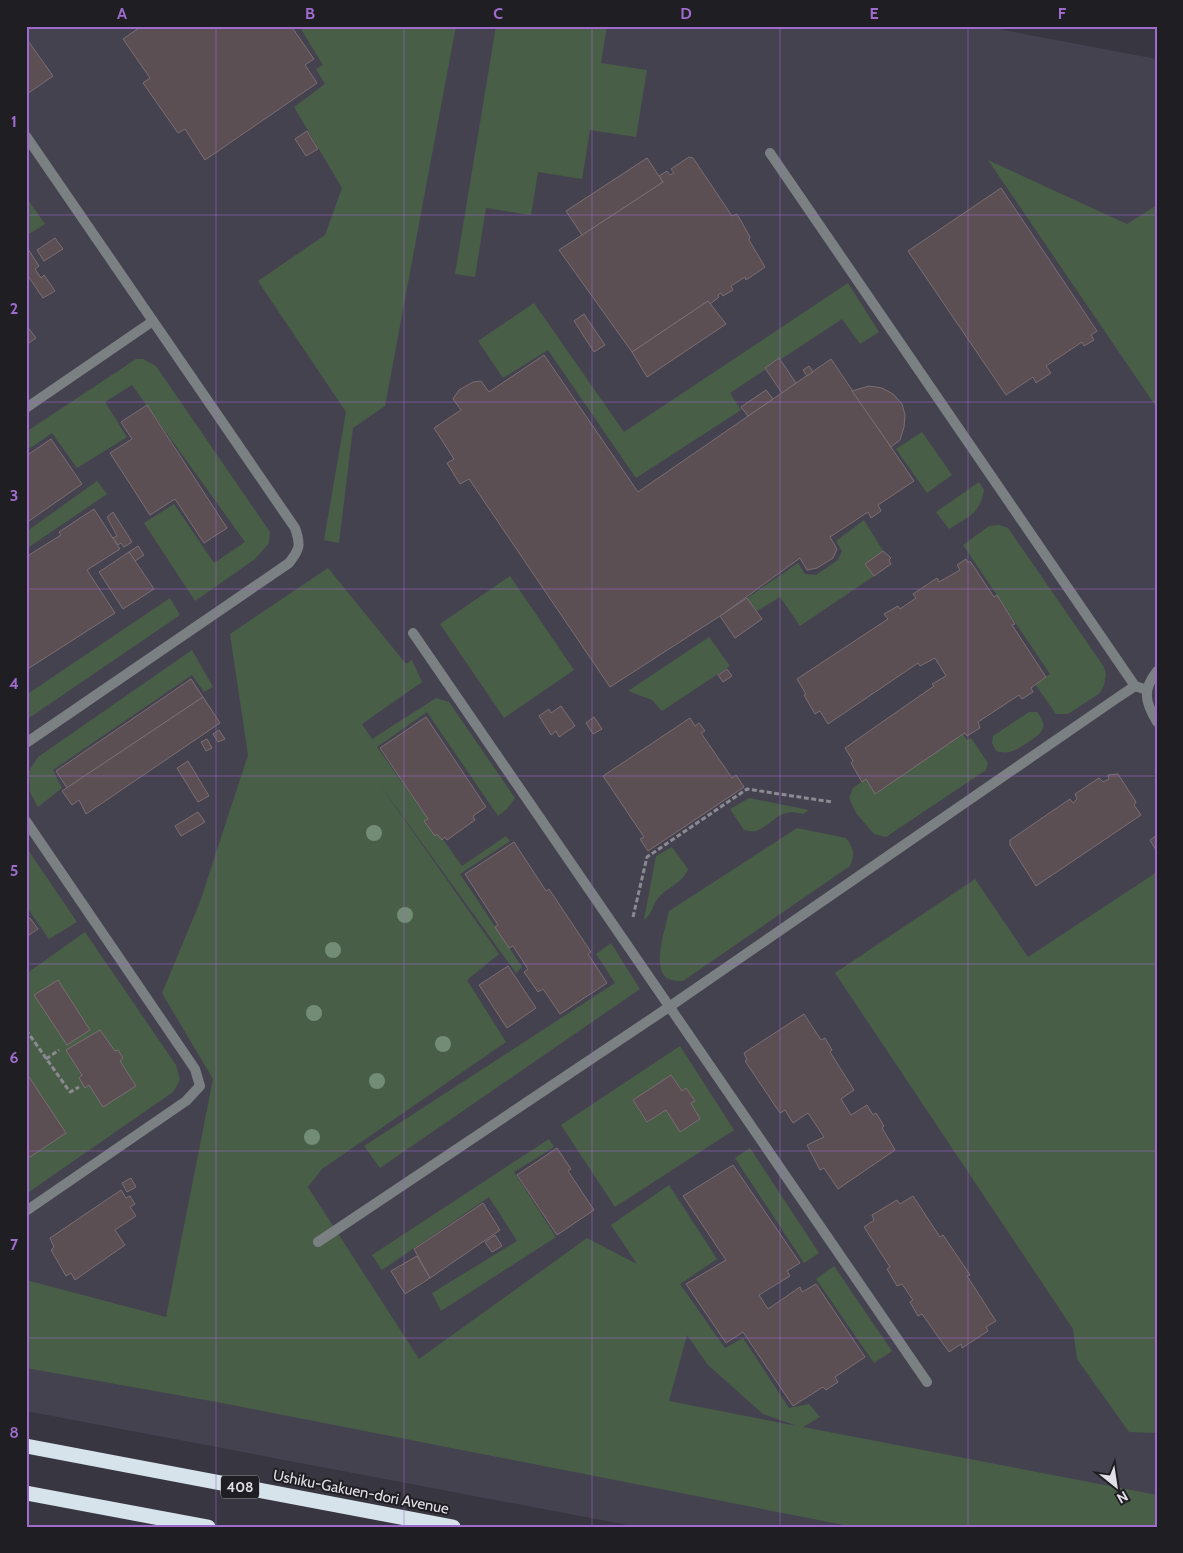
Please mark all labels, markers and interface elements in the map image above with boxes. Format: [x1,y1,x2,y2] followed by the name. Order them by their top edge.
[117,4,127,23] text: A
[305,4,315,23] text: B
[493,4,503,23] text: C
[680,4,692,23] text: D
[869,4,879,23] text: E
[1058,4,1067,23] text: F
[11,112,17,131] text: 1
[10,299,18,318] text: 2
[10,486,18,505] text: 3
[9,674,19,693] text: 4
[10,861,18,880] text: 5
[10,1048,19,1067] text: 6
[10,1235,19,1254] text: 7
[9,1423,19,1442] text: 8
[1090,1460,1140,1510] north arrow
[272,1466,451,1518] street label: Ushiku-Gakuen-dori Avenue
[221,1475,259,1498] road number: 408
[1114,1487,1131,1508] text: N

